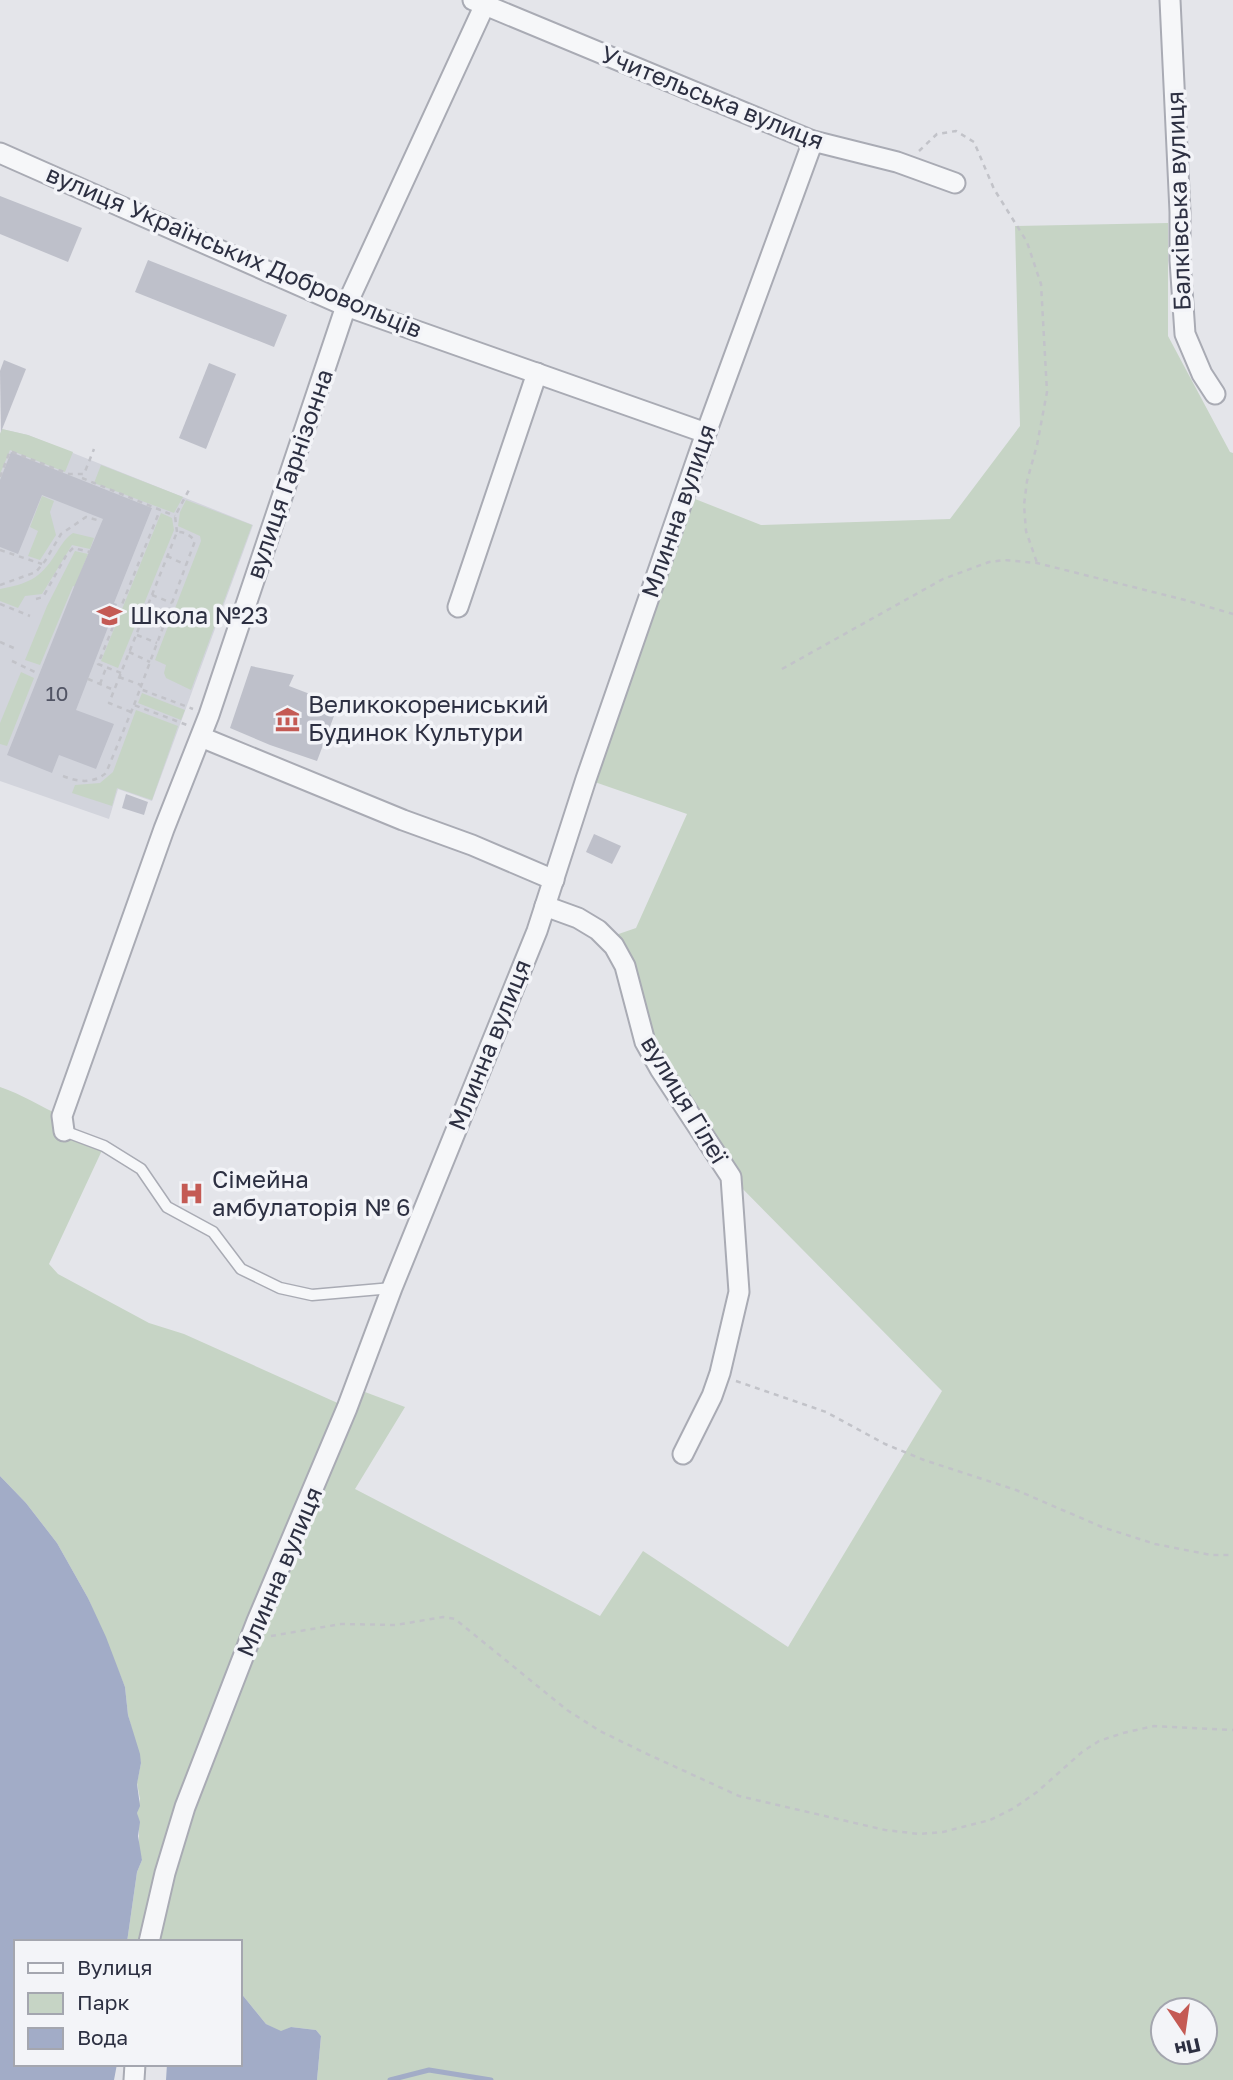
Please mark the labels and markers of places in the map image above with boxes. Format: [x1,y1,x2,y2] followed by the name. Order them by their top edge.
[130,600,269,629] place label: Школа №23
[96,602,124,630] school or university icon: Школа №23
[308,689,549,746] place label: Великокорениський Будинок Культури
[274,705,302,733] museum icon: Великокорениський Будинок Культури
[212,1164,411,1221] place label: Сімейна амбулаторія № 6
[178,1180,206,1208] hospital icon: Сімейна амбулаторія № 6

